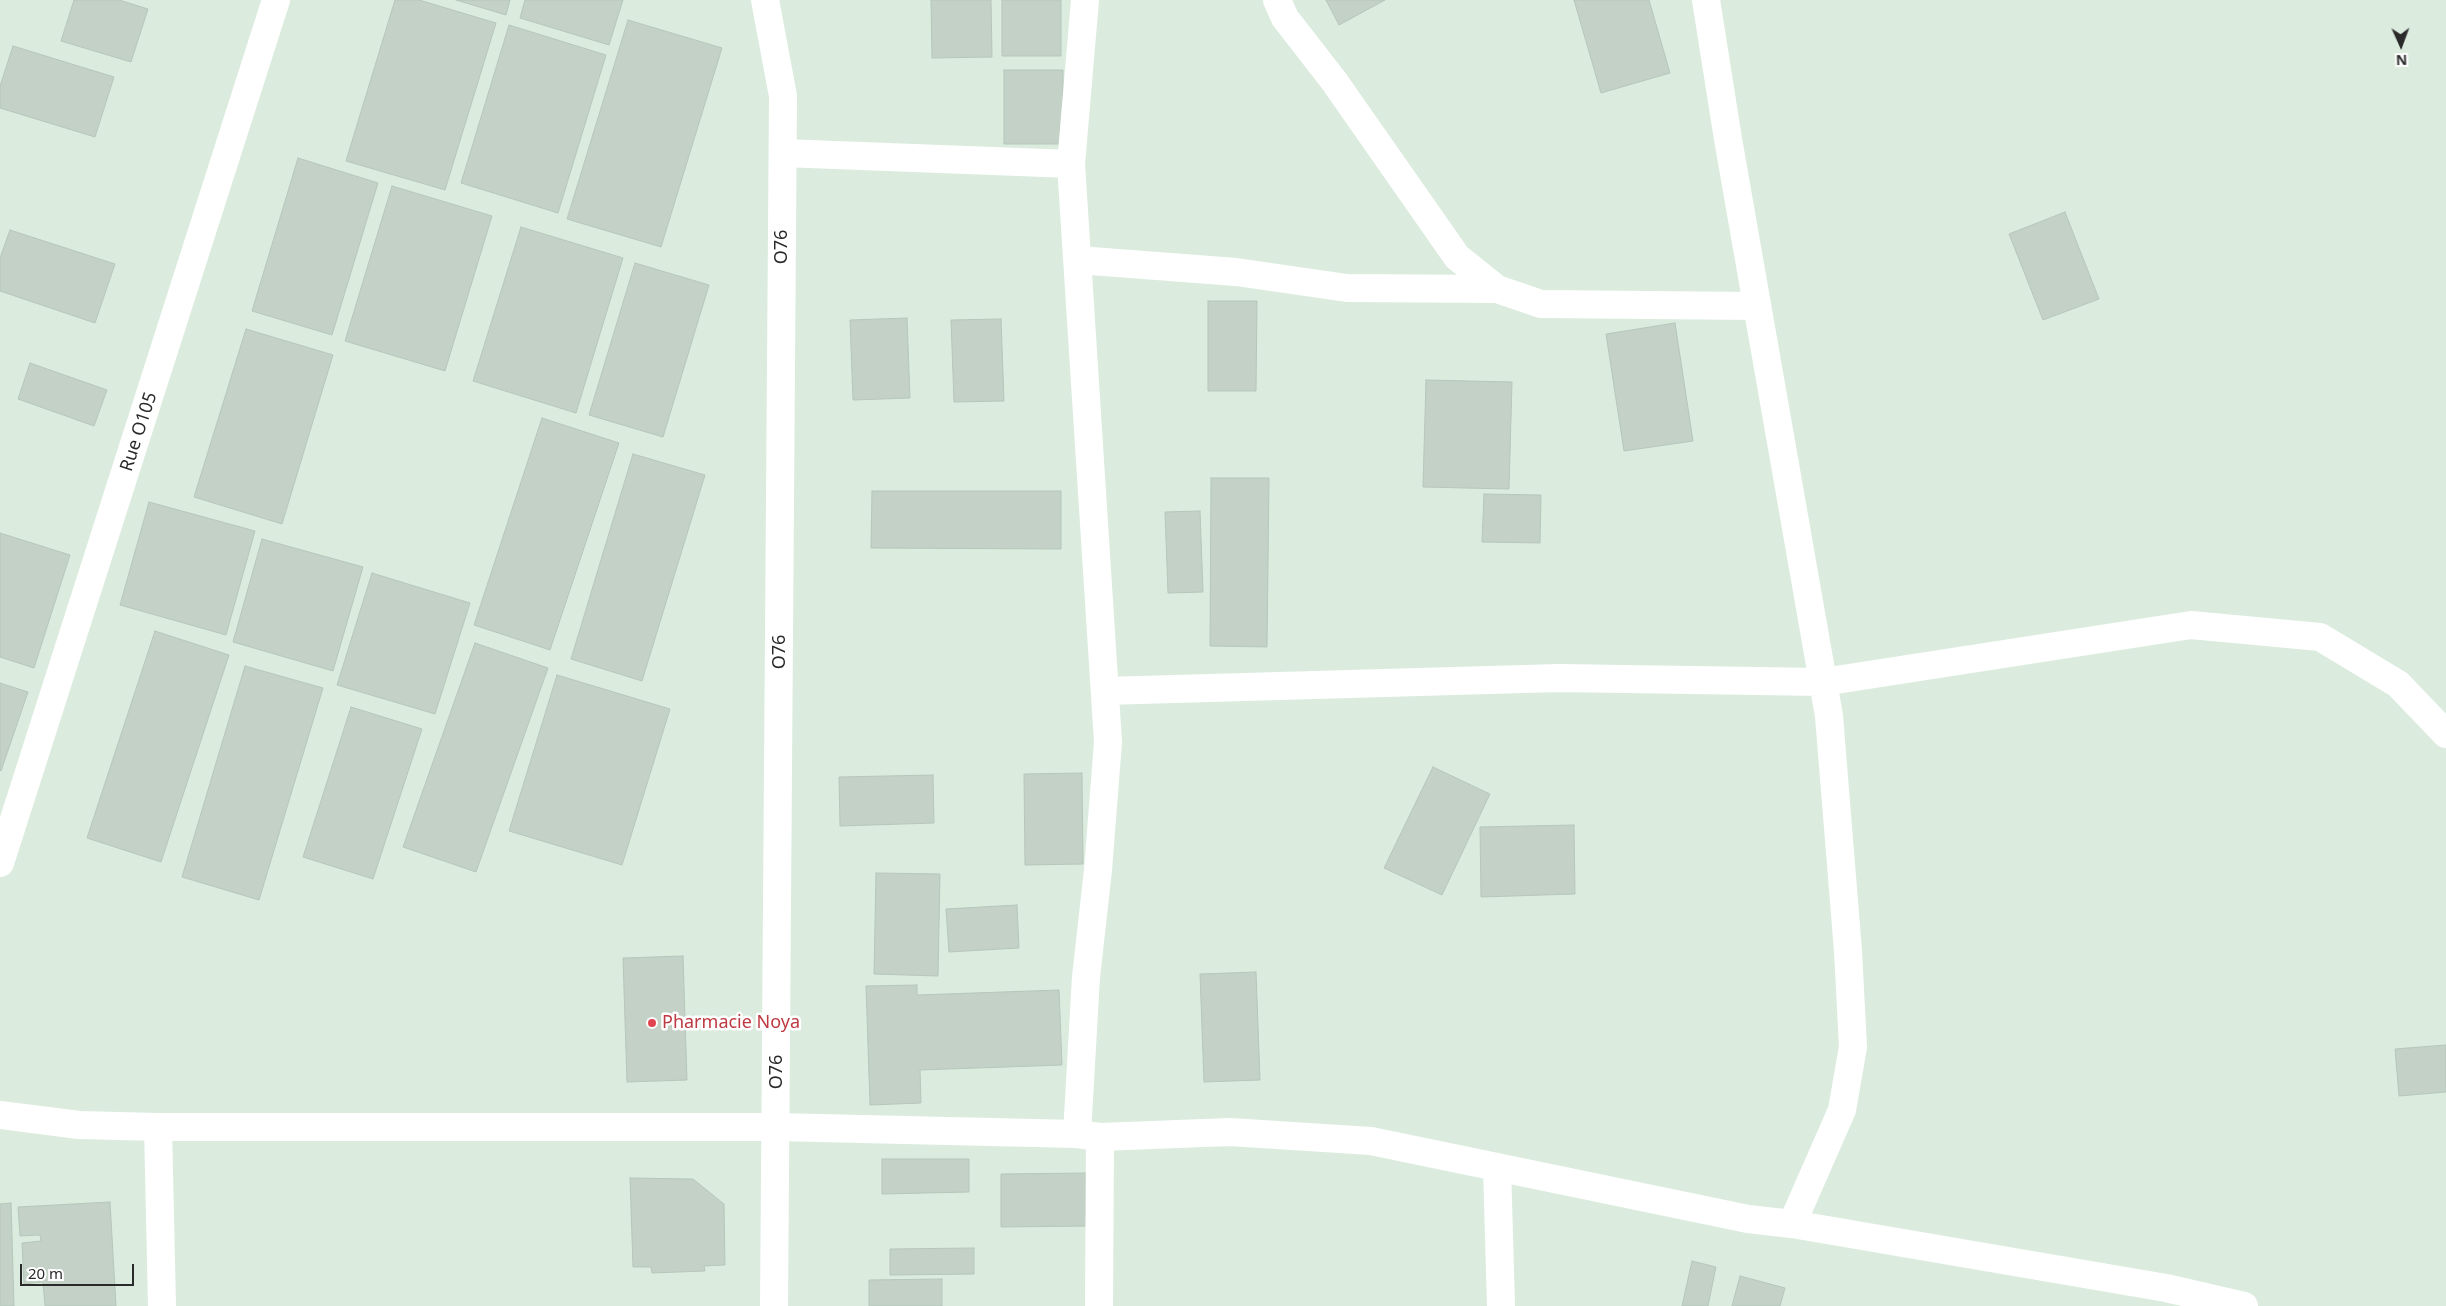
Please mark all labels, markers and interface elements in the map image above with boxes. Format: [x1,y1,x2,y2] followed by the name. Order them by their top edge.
[2376,20,2426,70] north arrow
[2396,51,2408,70] text: N
[771,230,793,264] street label: O76
[116,390,162,474] street label: Rue O105
[769,635,791,669] street label: O76
[662,1012,800,1034] place label: Pharmacie Noya
[646,1017,658,1029] marker: Pharmacie Noya
[766,1055,788,1089] street label: O76
[22,1254,136,1286] scale bar
[28,1263,63,1283] text: 20 m

